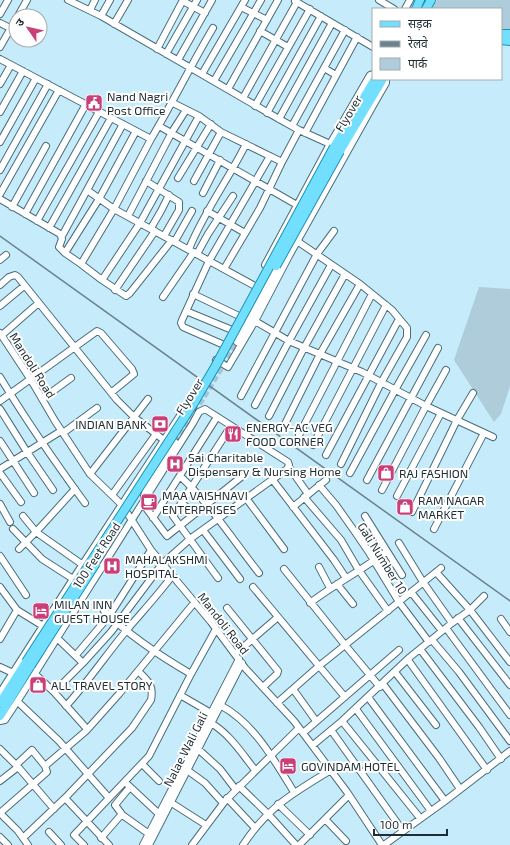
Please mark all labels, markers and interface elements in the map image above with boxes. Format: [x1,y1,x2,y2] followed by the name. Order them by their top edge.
[8,8,48,48] north arrow
[372,8,502,80] legend
[12,15,27,28] text: उ
[408,16,433,31] text: सड़क
[408,36,428,50] text: रेलवे
[408,56,428,70] text: पार्क
[107,89,168,117] place label: Nand Nagri Post Office
[332,92,364,134] street label: Flyover
[84,93,104,113] public building icon: Nand Nagri Post Office
[7,330,59,400] street label: Mandoli Road
[172,375,206,417] street label: Flyover
[150,414,170,434] bank icon: INDIAN BANK
[75,417,147,431] place label: INDIAN BANK
[246,420,333,448] place label: ENERGY-AC VEG FOOD CORNER
[223,424,243,444] restaurant icon: ENERGY-AC VEG FOOD CORNER
[188,450,341,478] place label: Sai Charitable Dispensary & Nursing Home
[165,454,185,474] hospital icon: Sai Charitable Dispensary & Nursing Home
[376,463,396,483] shop icon: RAJ FASHION
[399,466,468,480] place label: RAJ FASHION
[162,488,248,516] place label: MAA VAISHNAVI ENTERPRISES
[139,492,159,512] cafe icon: MAA VAISHNAVI ENTERPRISES
[418,493,484,521] place label: RAM NAGAR MARKET
[395,497,415,517] shop icon: RAM NAGAR MARKET
[69,519,123,591] street label: 100 Feet Road
[355,520,411,596] street label: Gali Number 10
[125,552,208,580] place label: MAHALAKSHMI HOSPITAL
[102,556,122,576] hospital icon: MAHALAKSHMI HOSPITAL
[196,589,252,657] street label: Mandoli Road
[54,597,130,625] place label: MILAN INN GUEST HOUSE
[31,601,51,621] hotel icon: MILAN INN GUEST HOUSE
[28,675,48,695] shop icon: ALL TRAVEL STORY
[51,678,153,692] place label: ALL TRAVEL STORY
[160,709,210,789] street label: Nalae Wali Gali
[278,756,298,776] hotel icon: GOVINDAM HOTEL
[301,759,400,773] place label: GOVINDAM HOTEL
[374,811,447,837] scale bar
[380,817,412,831] text: 100 m

